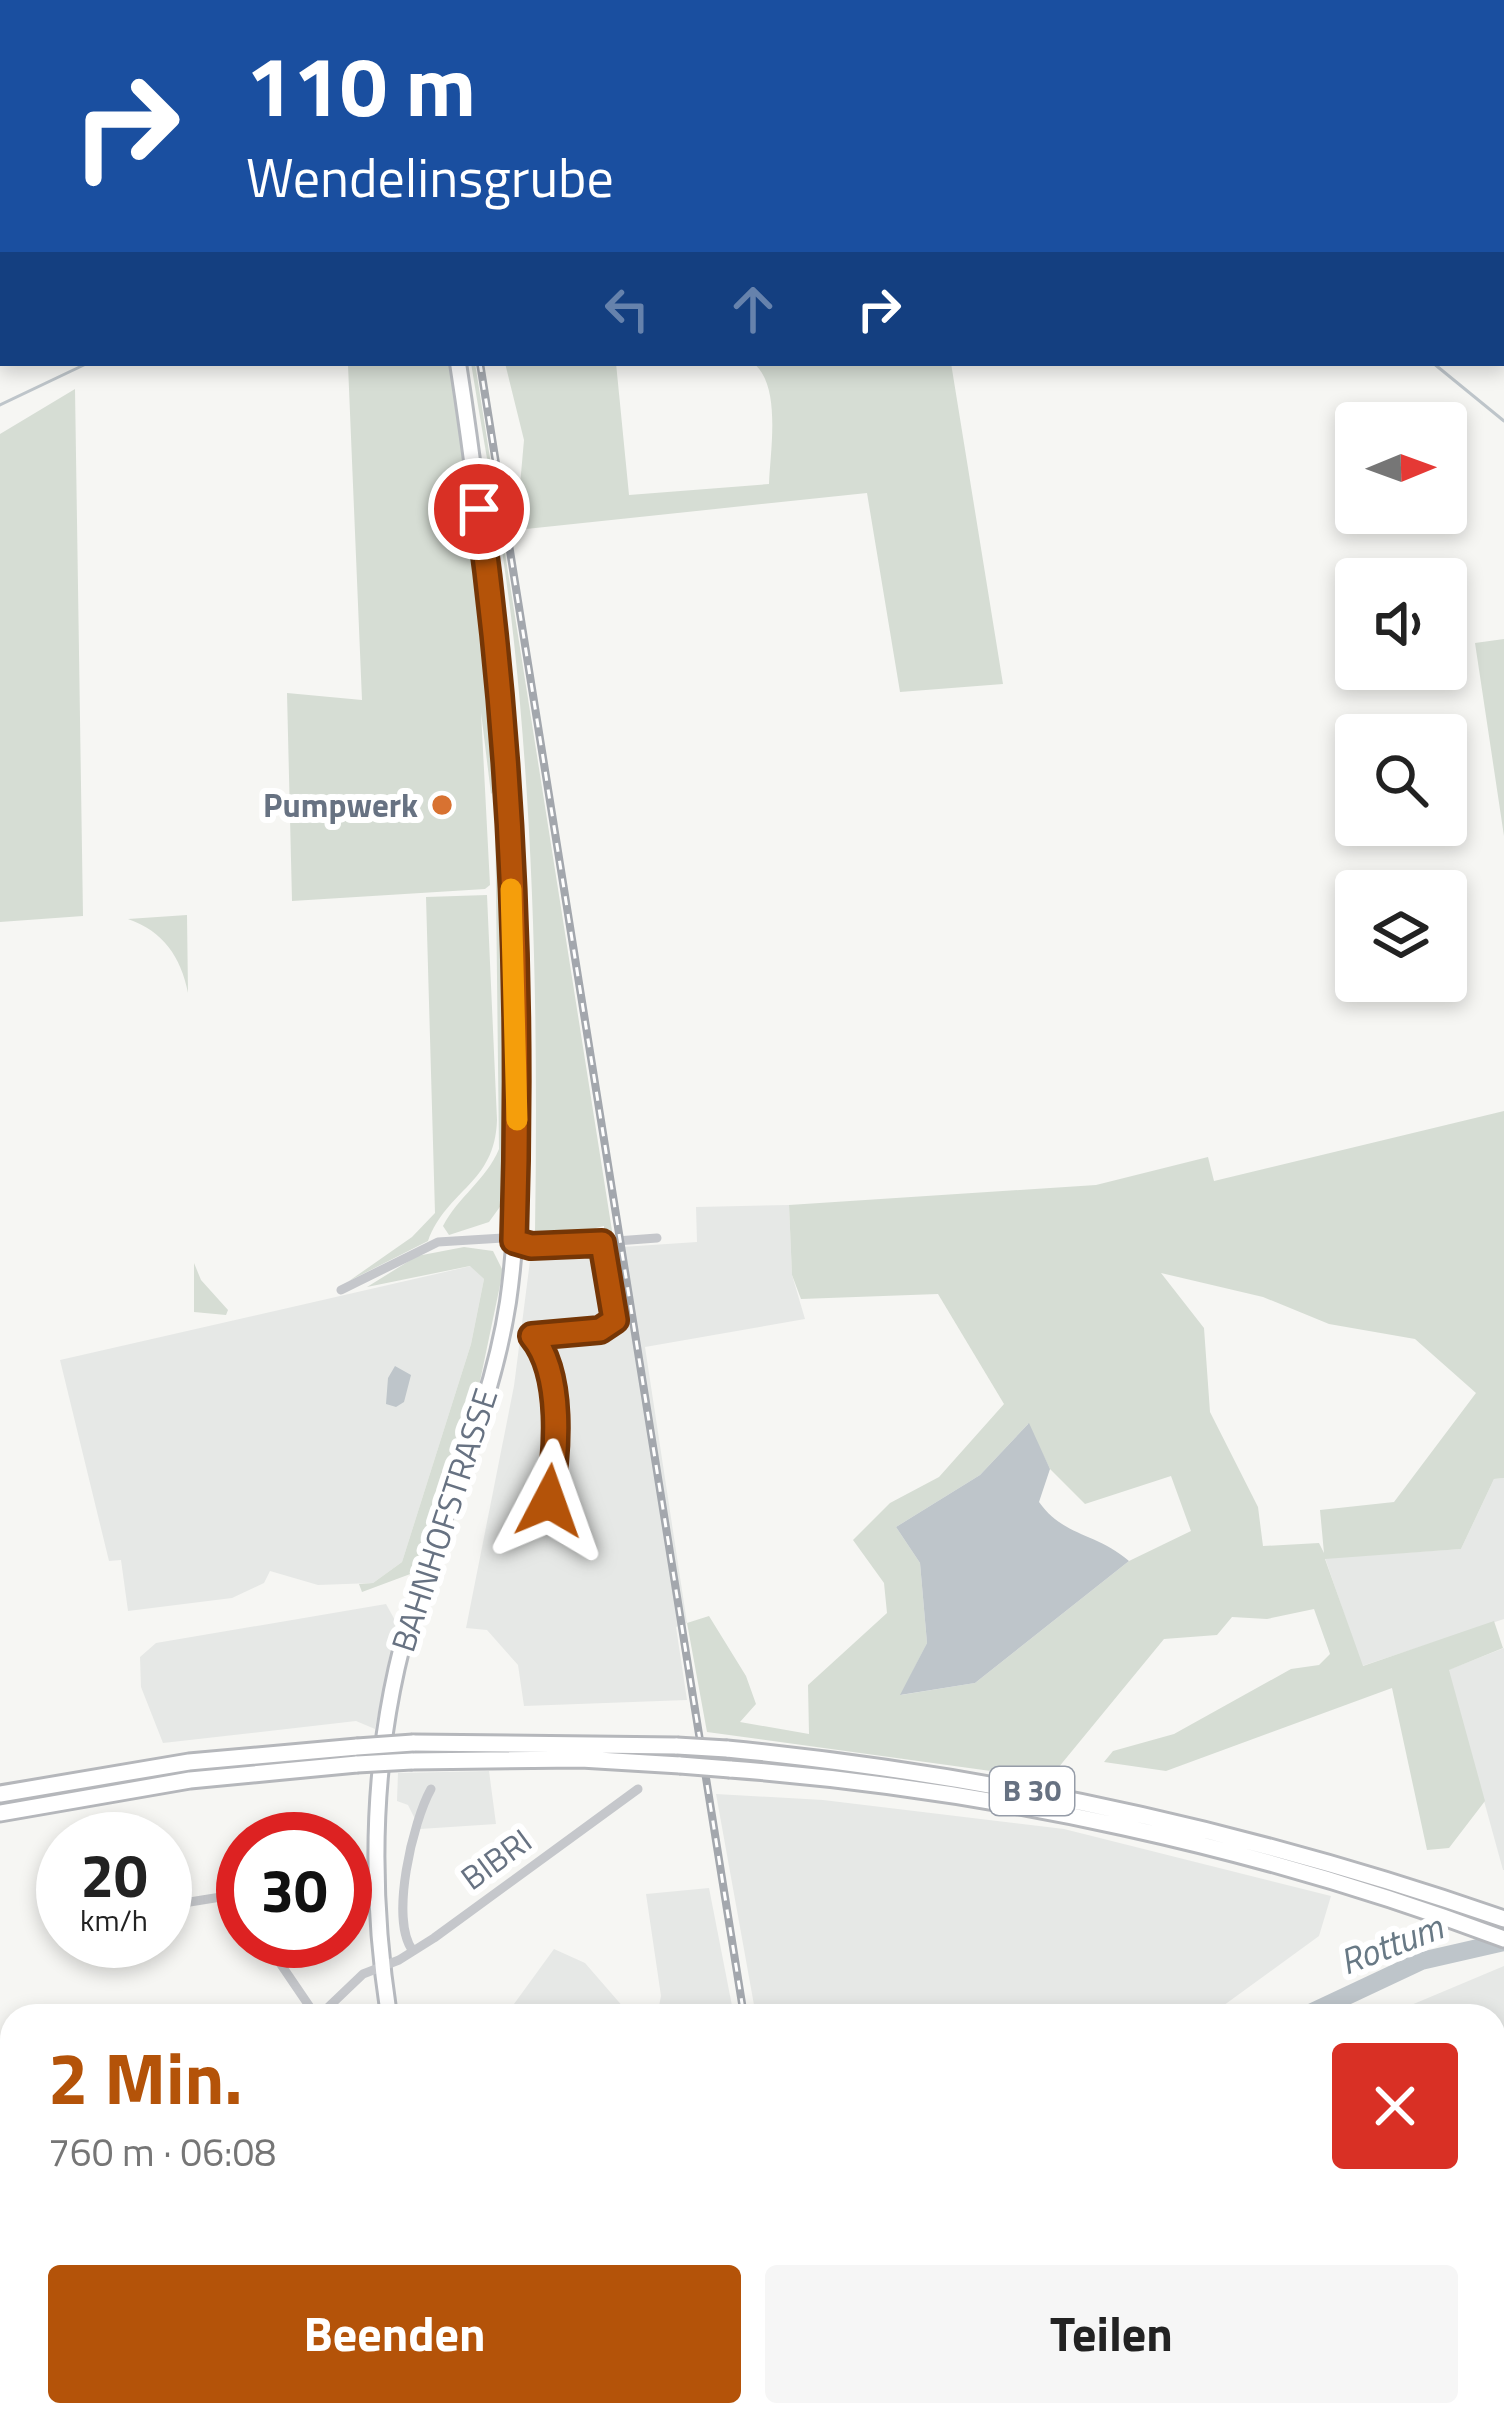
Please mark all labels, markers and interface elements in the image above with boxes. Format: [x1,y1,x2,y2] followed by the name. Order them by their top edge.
[246,21,476,149] text: 110 m
[48,48,204,204] icon: right
[246,136,614,218] text: Wendelinsgrube
[594,276,660,342] icon: left
[720,276,786,342] icon: ahead
[846,276,912,342] icon: right
[1335,402,1467,534] north arrow
[1335,402,1467,1002] map controls
[428,458,530,560] pin
[446,476,512,542] icon: arrive
[1335,558,1467,690] button: sound
[1335,714,1467,846] button: search
[263,780,418,830] place label: Pumpwerk
[429,792,455,818] marker: Pumpwerk
[1335,870,1467,1002] button: layers
[378,1382,510,1658] street label: BAHNHOFSTRASSE
[486,1438,612,1564] position arrow
[990,1767,1074,1815] road number: B 30
[216,1812,372,1968] speed limit sign: 30
[450,1816,542,1902] street label: BIBRI
[80,1829,148,1920] text: 20
[80,1897,148,1943] text: km/h
[1331,1898,1451,1988] water label: Rottum
[48,2022,243,2132] text: 2 Min.
[1332,2043,1458,2169] button: close
[48,2122,276,2181] text: 760 m · 06:08
[48,2265,741,2403] button: Beenden
[765,2265,1458,2403] button: Teilen

